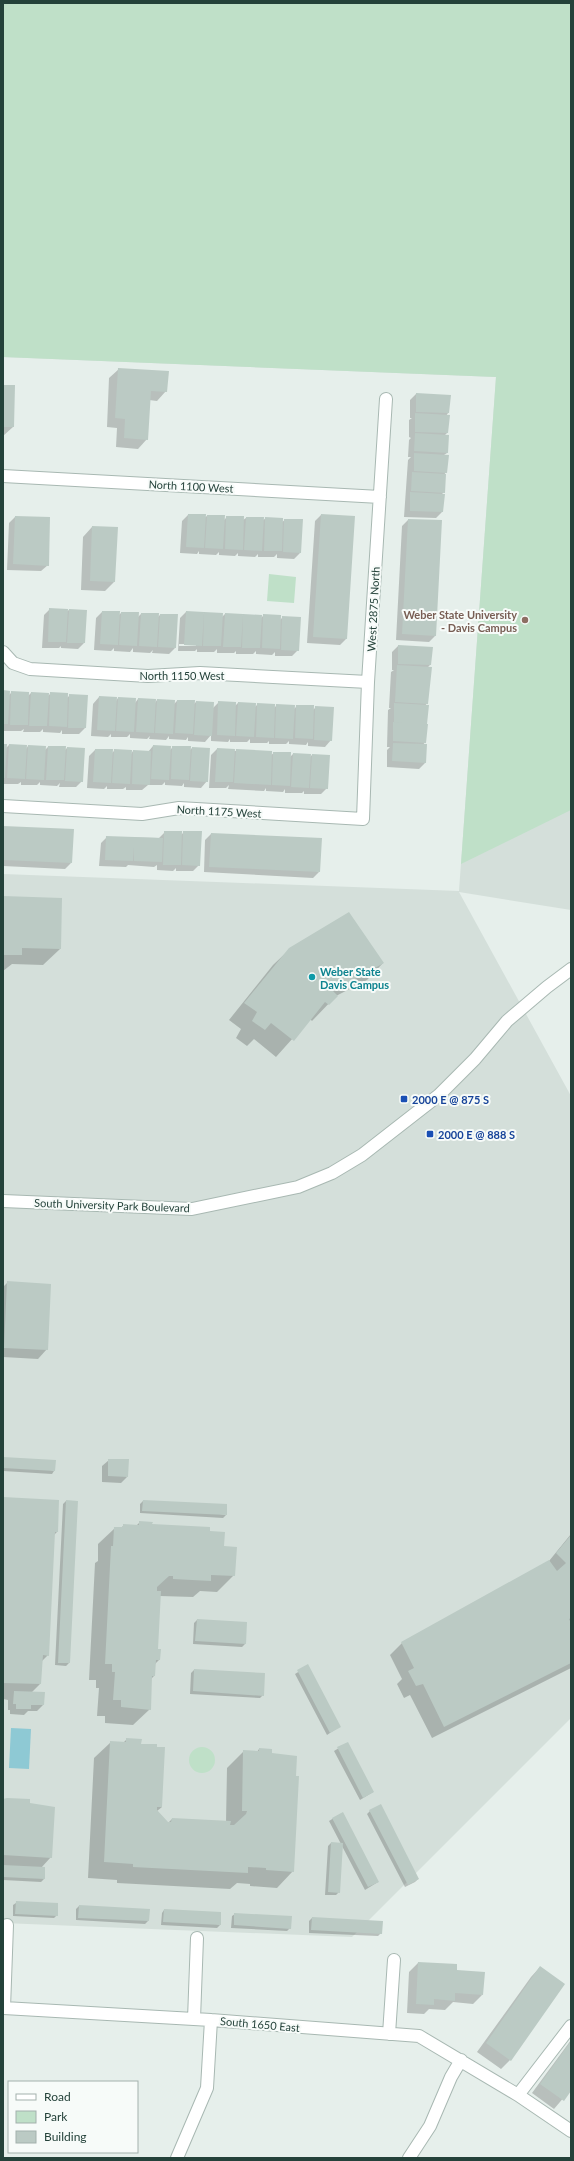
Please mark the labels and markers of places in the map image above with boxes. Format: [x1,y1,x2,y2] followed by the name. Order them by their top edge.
[403,608,517,634] place label: Weber State University - Davis Campus
[520,615,530,625] marker: Weber State University - Davis Campus
[320,965,389,991] place label: Weber State Davis Campus
[307,972,317,982] marker: Weber State Davis Campus
[412,1093,489,1106] place label: 2000 E @ 875 S
[399,1094,409,1104] marker: 2000 E @ 875 S
[438,1128,515,1141] place label: 2000 E @ 888 S
[425,1129,435,1139] marker: 2000 E @ 888 S

